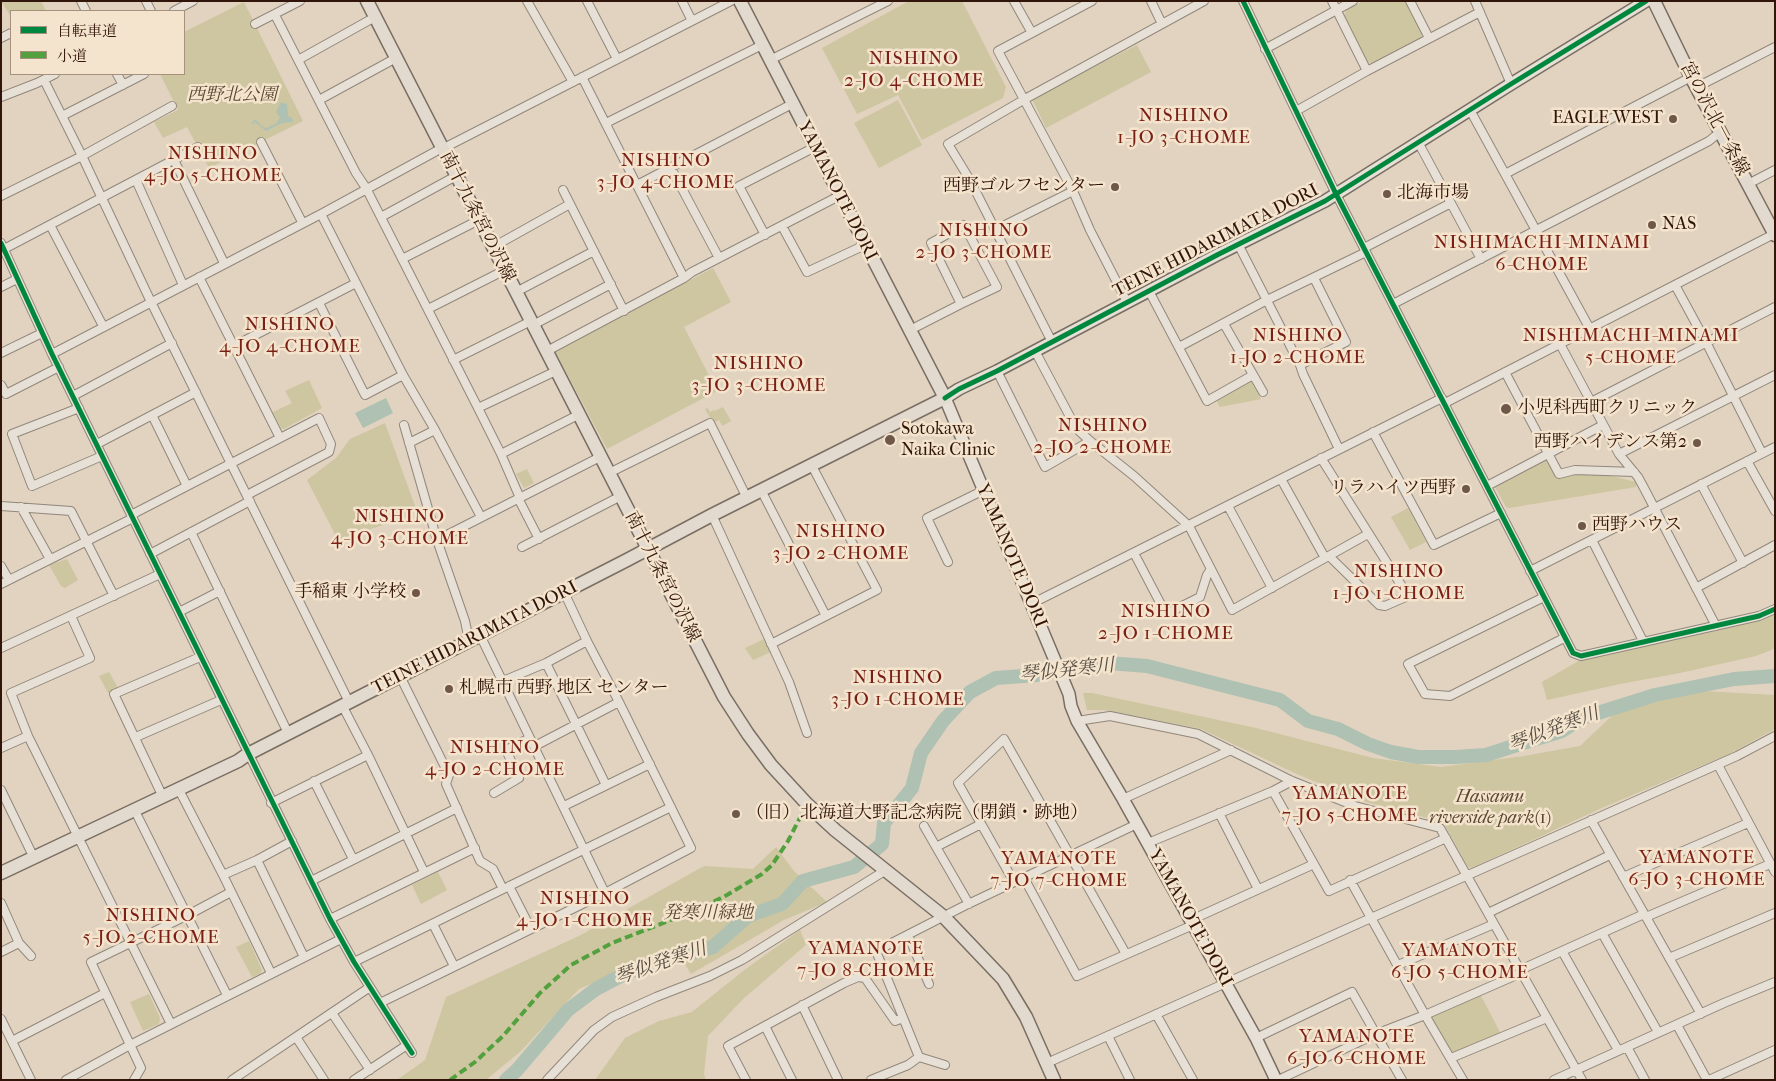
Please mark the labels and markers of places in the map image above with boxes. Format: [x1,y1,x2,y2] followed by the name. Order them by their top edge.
[1552,108,1663,130] place label: EAGLE WEST
[1667,113,1679,125] marker: EAGLE WEST
[943,176,1105,198] place label: 西野ゴルフセンター
[1109,181,1121,193] marker: 西野ゴルフセンター
[1397,183,1469,205] place label: 北海市場
[1381,188,1393,200] marker: 北海市場
[1662,214,1696,236] place label: NAS
[1646,219,1658,231] marker: NAS
[1517,398,1697,420] place label: 小児科西町クリニック
[1499,402,1513,416] marker: 小児科西町クリニック
[901,419,995,462] place label: Sotokawa Naika Clinic
[1534,432,1687,454] place label: 西野ハイデンス第2
[883,433,897,447] marker: Sotokawa Naika Clinic
[1691,437,1703,449] marker: 西野ハイデンス第2
[1330,478,1456,500] place label: リラハイツ西野
[1460,483,1472,495] marker: リラハイツ西野
[1592,515,1682,537] place label: 西野ハウス
[1576,520,1588,532] marker: 西野ハウス
[294,582,406,604] place label: 手稲東 小学校
[410,587,422,599] marker: 手稲東 小学校
[459,678,669,700] place label: 札幌市 西野 地区 センター
[443,683,455,695] marker: 札幌市 西野 地区 センター
[746,803,1088,825] place label: （旧）北海道大野記念病院（閉鎖・跡地）
[730,808,742,820] marker: （旧）北海道大野記念病院（閉鎖・跡地）

